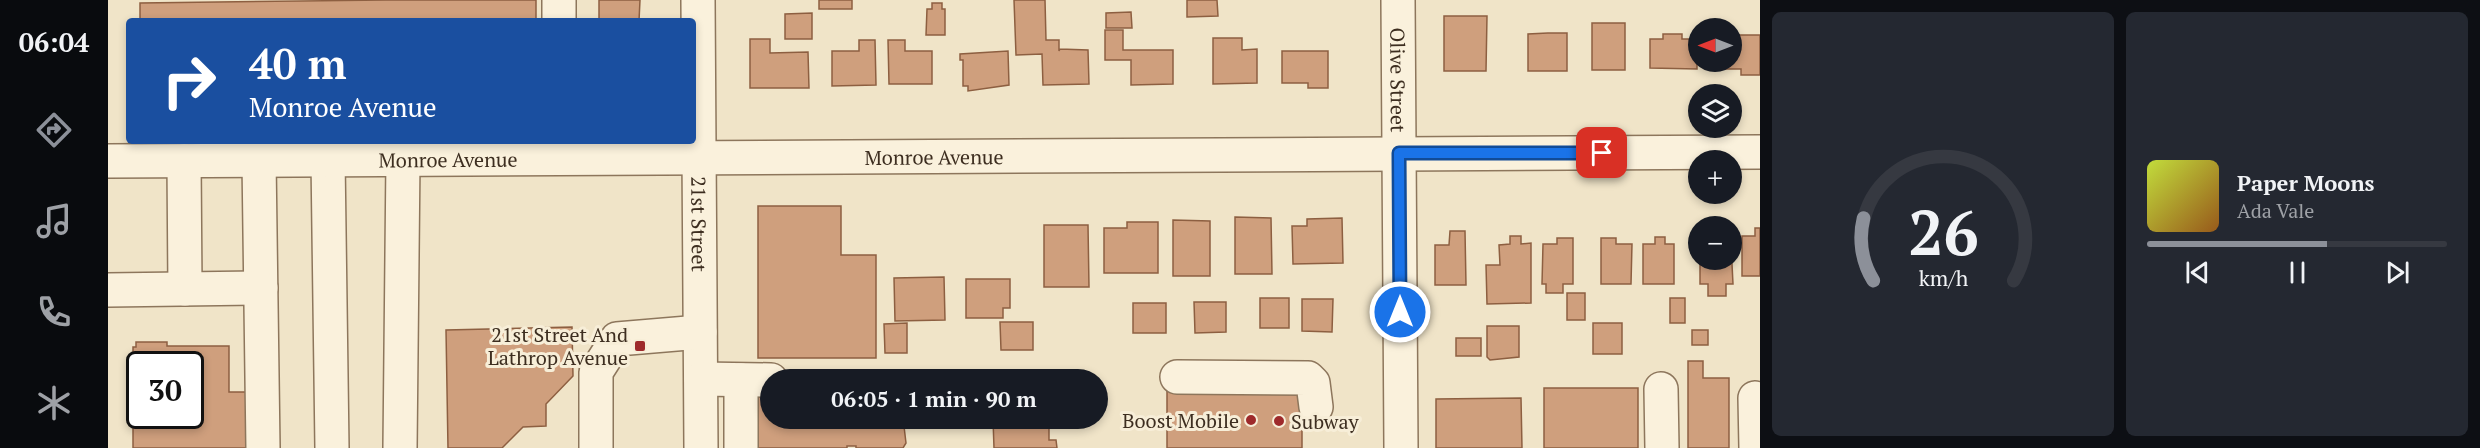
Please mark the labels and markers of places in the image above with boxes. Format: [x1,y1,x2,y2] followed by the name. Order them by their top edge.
[1576,127,1627,178] pin
[488,321,628,371] place label: 21st Street And Lathrop Avenue
[633,339,647,353] marker: 21st Street And Lathrop Avenue
[1122,407,1239,434] place label: Boost Mobile
[1291,408,1360,435] place label: Subway
[1244,413,1258,427] marker: Boost Mobile
[1272,414,1286,428] marker: Subway

